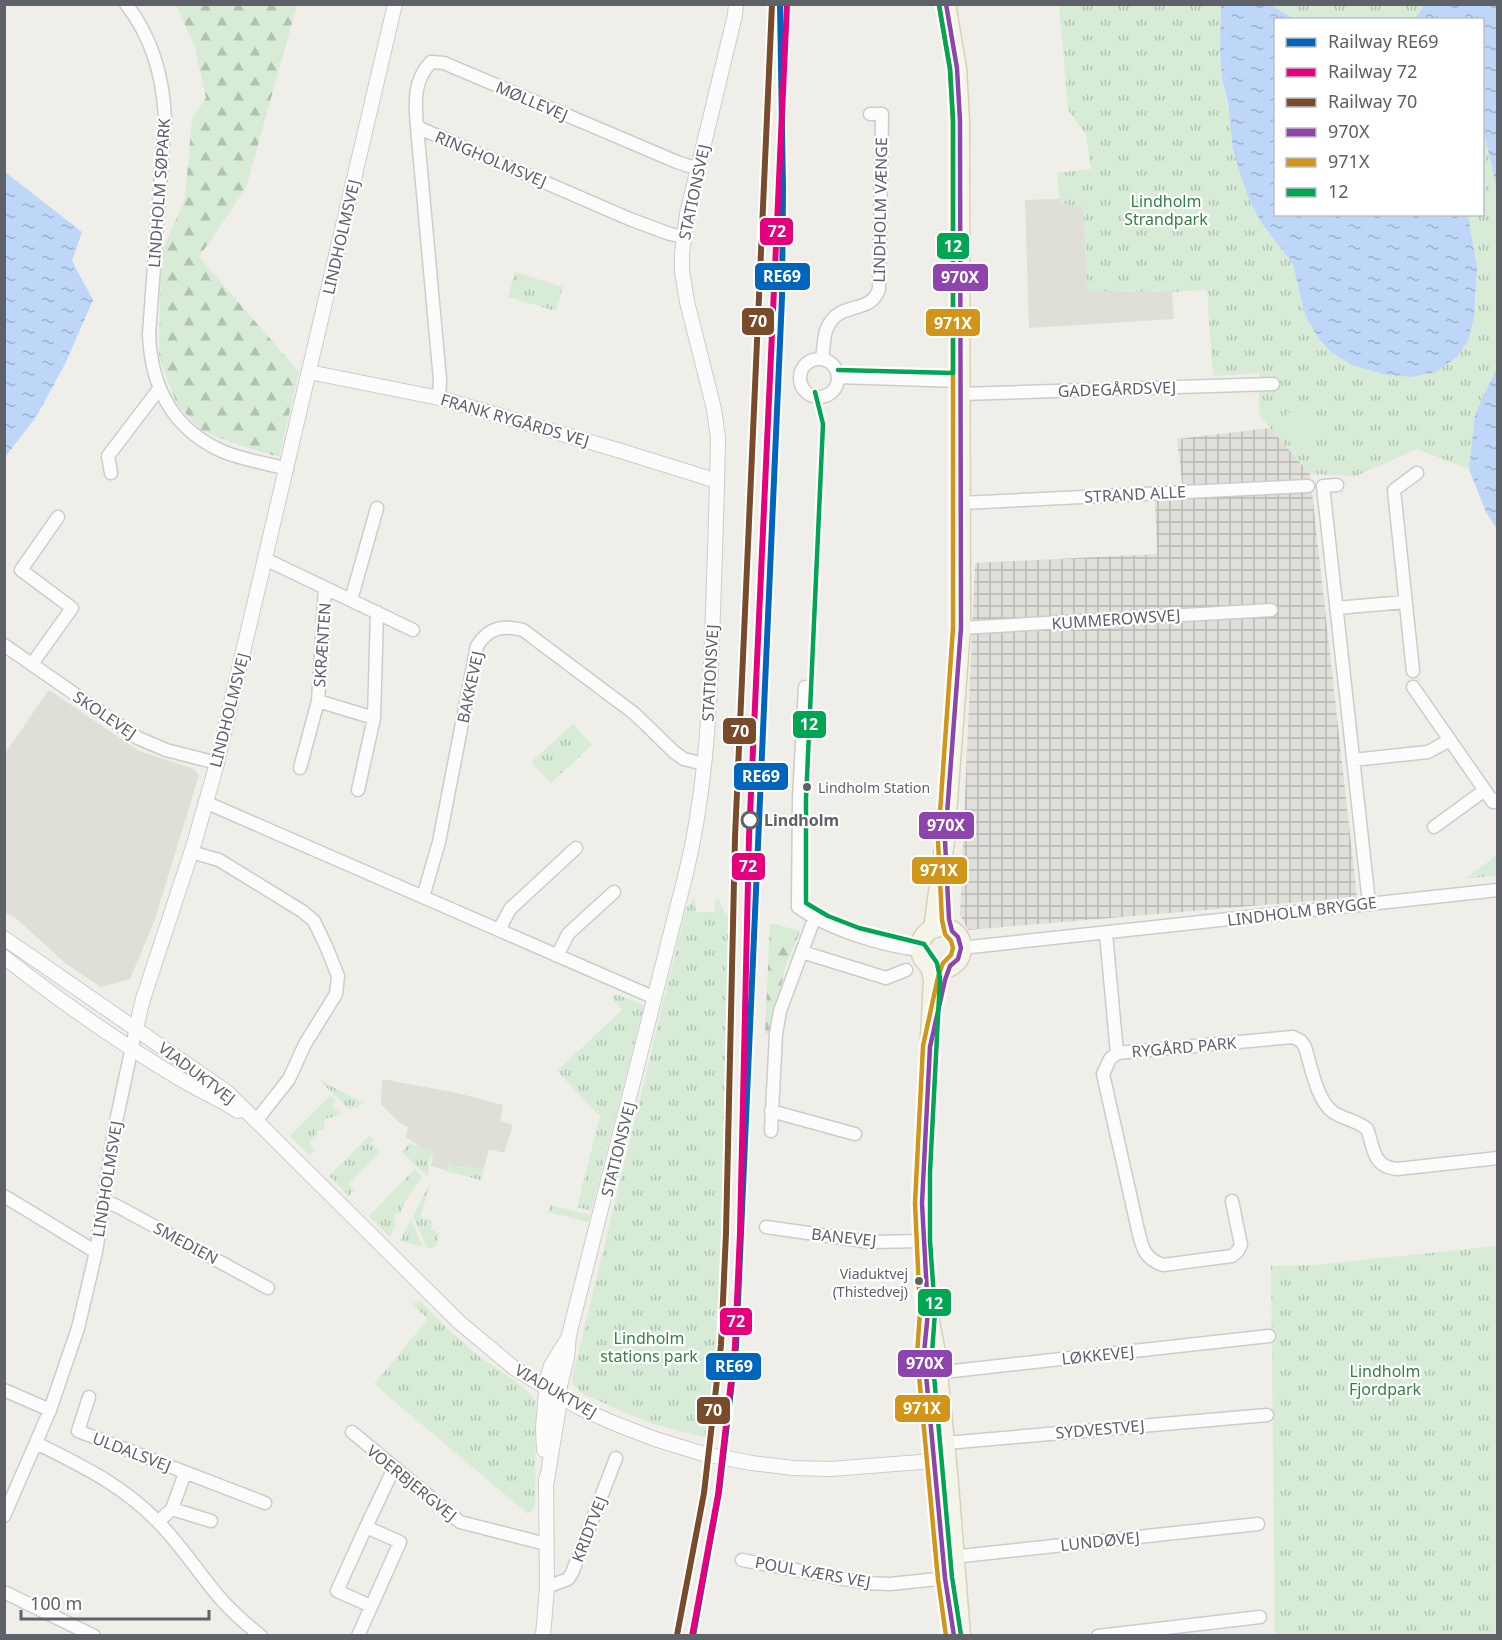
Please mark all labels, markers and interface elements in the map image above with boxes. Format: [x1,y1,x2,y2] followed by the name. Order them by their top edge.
[1274,18,1484,216] legend
[1328,29,1438,53] text: Railway RE69
[1328,59,1417,83] text: Railway 72
[492,76,572,126] street label: MØLLEVEJ
[1328,89,1417,113] text: Railway 70
[143,118,175,268] street label: LINDHOLM SØPARK
[1328,119,1370,143] text: 970X
[432,126,550,192] street label: RINGHOLMSVEJ
[868,137,892,283] street label: LINDHOLM VÆNGE
[673,142,715,242] street label: STATIONSVEJ
[1328,149,1370,173] text: 971X
[317,177,365,297] street label: LINDHOLMSVEJ
[1328,179,1349,203] text: 12
[1124,190,1208,230] park label: Lindholm Strandpark
[759,217,794,246] line badge: 72
[768,220,786,242] text: 72
[936,232,970,260] line badge: 12
[944,235,962,257] text: 12
[754,262,811,291] line badge: RE69
[932,263,989,292] line badge: 970X
[763,265,801,287] text: RE69
[941,266,979,288] text: 970X
[741,307,775,336] line badge: 70
[925,308,981,337] line badge: 971X
[749,310,767,332] text: 70
[934,312,972,334] text: 971X
[1057,376,1177,402] street label: GADEGÅRDSVEJ
[438,388,592,452] street label: FRANK RYGÅRDS VEJ
[1084,480,1186,508] street label: STRAND ALLE
[308,602,336,688] street label: SKRÆNTEN
[1051,604,1181,634] street label: KUMMEROWSVEJ
[696,624,724,722] street label: STATIONSVEJ
[452,649,488,725] street label: BAKKEVEJ
[204,650,254,770] street label: LINDHOLMSVEJ
[69,686,141,744] street label: SKOLEVEJ
[792,710,827,739] line badge: 12
[800,713,818,735] text: 12
[722,717,757,745] line badge: 70
[731,720,749,742] text: 70
[733,762,789,791] line badge: RE69
[742,765,780,787] text: RE69
[818,778,930,797] place label: Lindholm Station
[801,781,813,793] marker: Lindholm Station
[764,809,839,831] place label: Lindholm
[741,811,759,829] marker: Lindholm
[918,811,975,840] line badge: 970X
[927,814,965,836] text: 970X
[731,852,766,881] line badge: 72
[739,855,757,877] text: 72
[911,856,968,885] line badge: 971X
[920,859,958,881] text: 971X
[1226,891,1378,931] street label: LINDHOLM BRYGGE
[1131,1031,1238,1063] street label: RYGÅRD PARK
[154,1037,240,1109] street label: VIADUKTVEJ
[596,1099,640,1199] street label: STATIONSVEJ
[87,1119,127,1239] street label: LINDHOLMSVEJ
[150,1217,222,1269] street label: SMEDIEN
[810,1223,878,1251] street label: BANEVEJ
[833,1264,908,1301] place label: Viaduktvej (Thistedvej)
[913,1275,925,1287] marker: Viaduktvej (Thistedvej)
[917,1288,952,1317] line badge: 12
[925,1292,943,1314] text: 12
[719,1307,753,1336] line badge: 72
[727,1310,745,1332] text: 72
[600,1327,698,1367] park label: Lindholm stations park
[1061,1340,1135,1370] street label: LØKKEVEJ
[897,1349,953,1378] line badge: 970X
[705,1352,762,1381] line badge: RE69
[906,1352,944,1374] text: 970X
[715,1355,753,1377] text: RE69
[511,1359,601,1423] street label: VIADUKTVEJ
[1349,1360,1422,1400] park label: Lindholm Fjordpark
[894,1394,951,1423] line badge: 971X
[696,1396,731,1425] line badge: 70
[903,1397,941,1419] text: 971X
[704,1399,722,1421] text: 70
[1055,1414,1145,1444] street label: SYDVESTVEJ
[89,1427,175,1477] street label: ULDALSVEJ
[362,1440,462,1526] street label: VOERBJERGVEJ
[566,1493,612,1565] street label: KRIDTVEJ
[1059,1526,1141,1556] street label: LUNDØVEJ
[753,1551,873,1593] street label: POUL KÆRS VEJ
[21,1583,208,1621] scale bar
[30,1591,82,1615] text: 100 m

